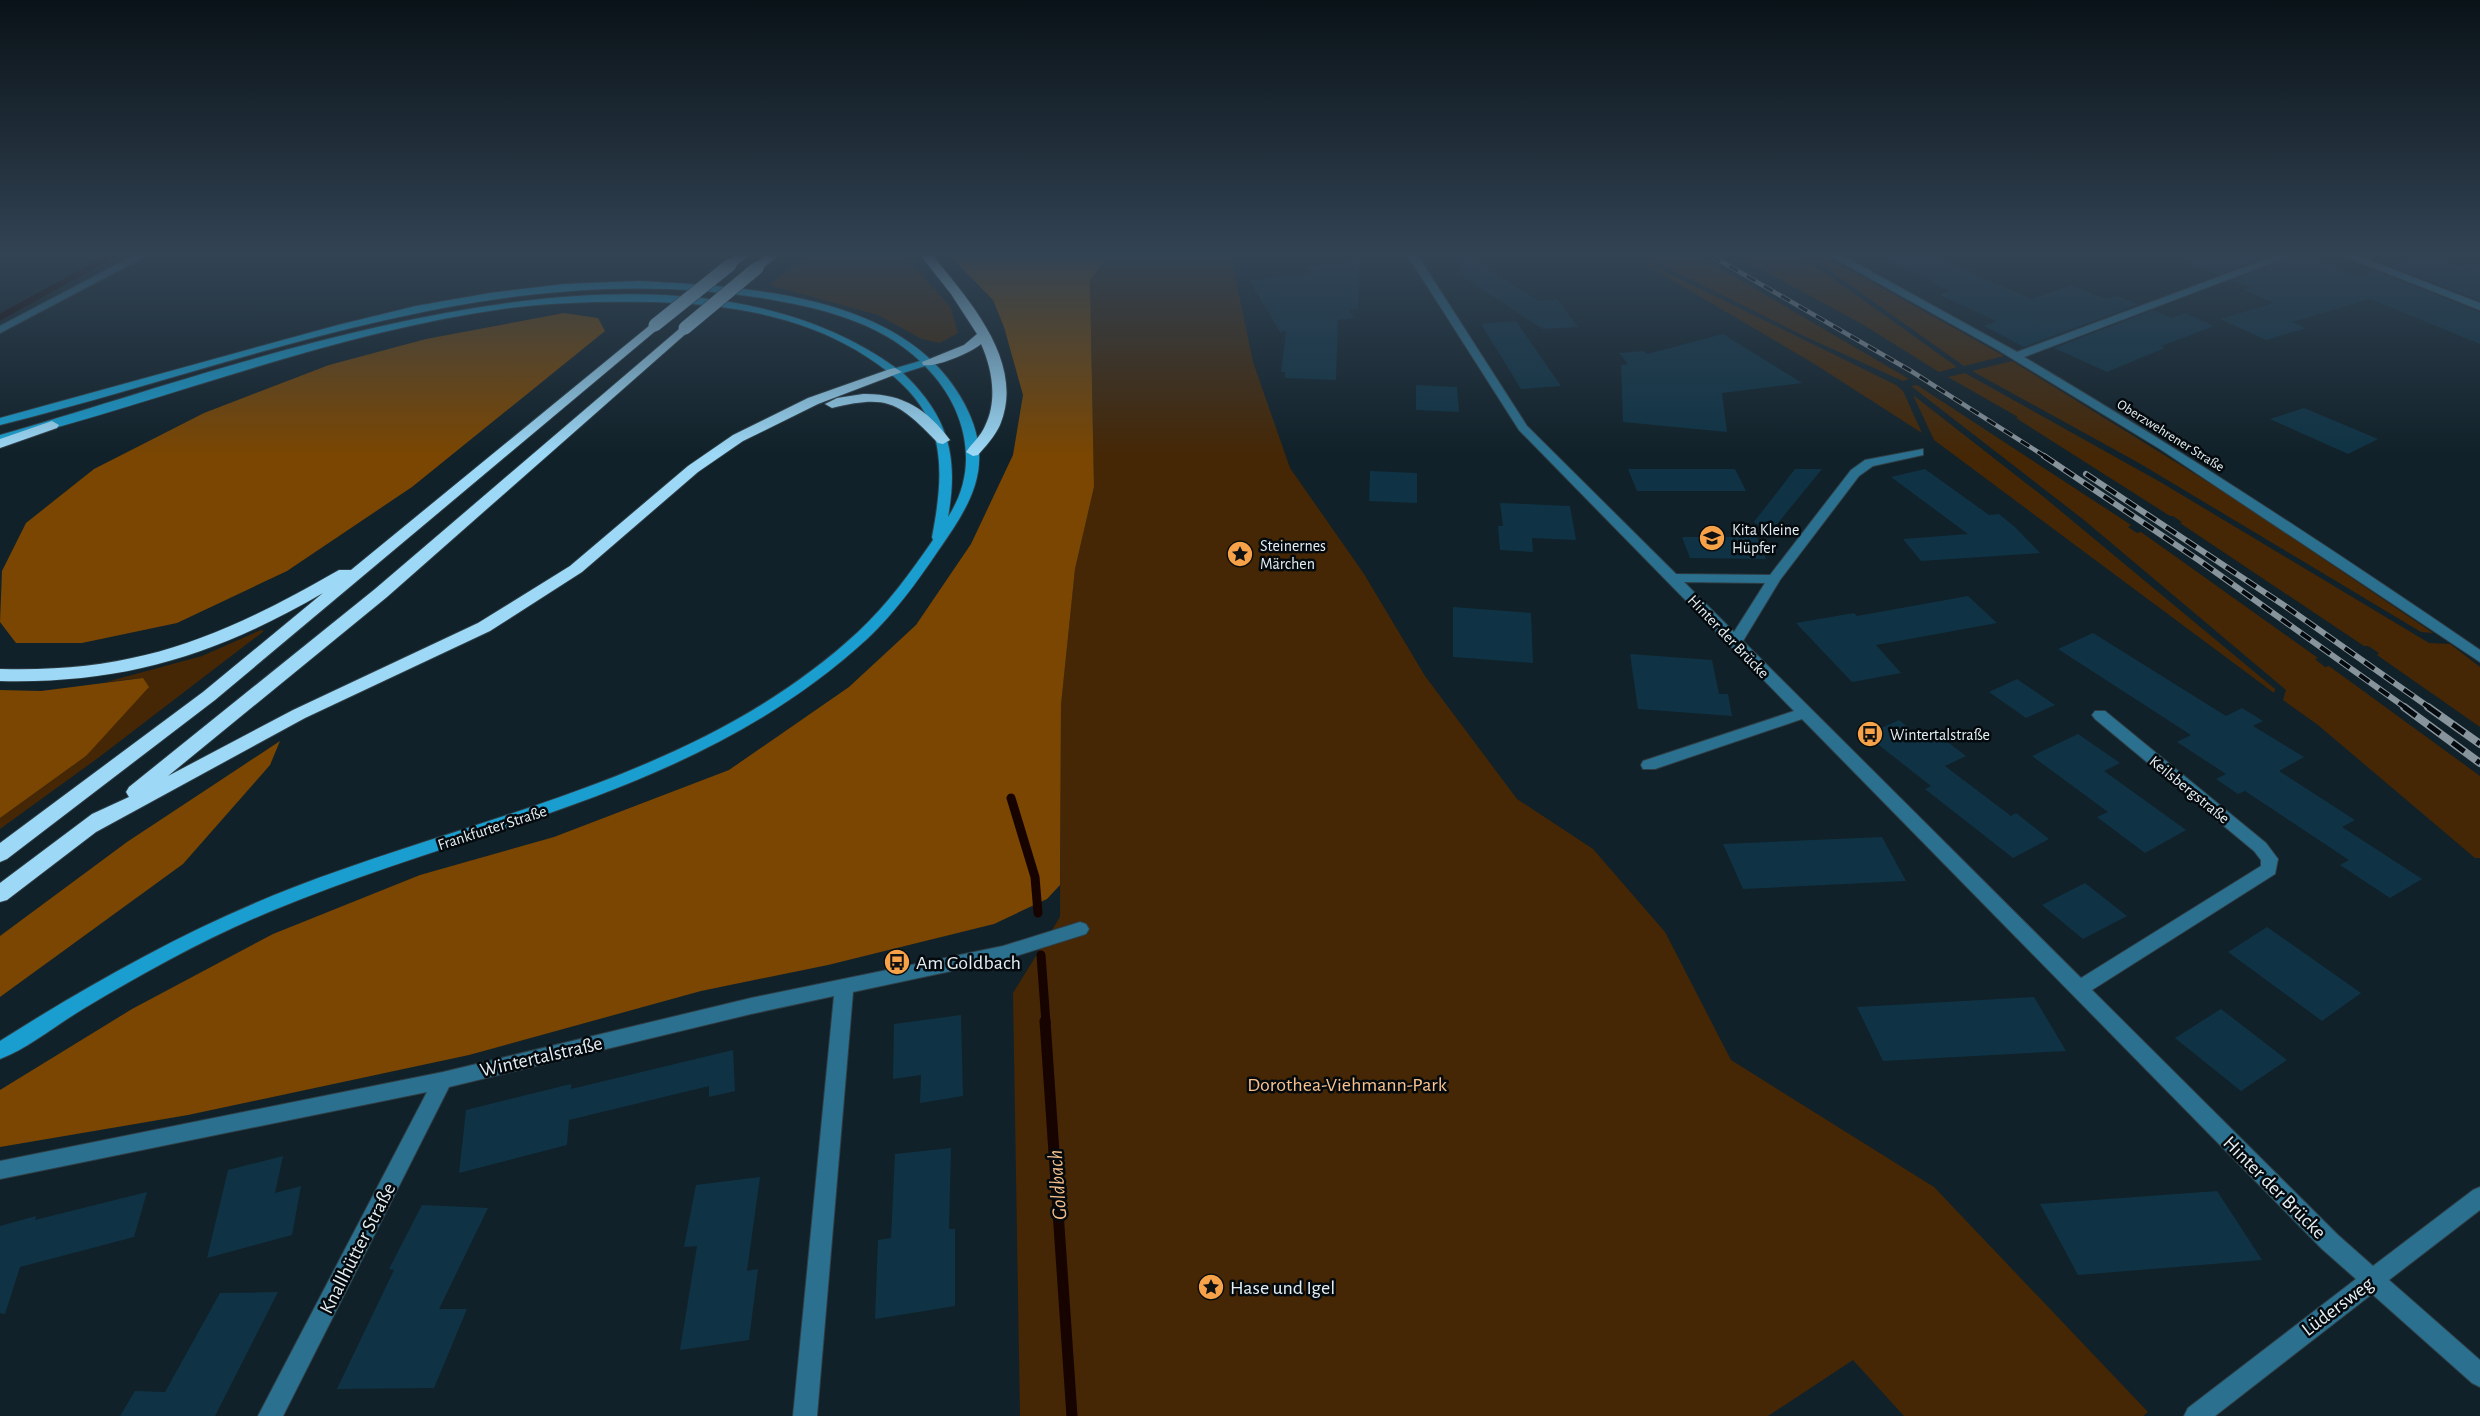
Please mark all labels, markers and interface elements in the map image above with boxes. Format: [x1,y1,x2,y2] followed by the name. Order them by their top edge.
[2114,397,2226,474] street label: Oberzwehrener Straße
[1732,522,1799,556] place label: Kita Kleine Hüpfer
[1697,523,1727,553] school or university icon: Kita Kleine Hüpfer
[1260,538,1326,572] place label: Steinernes Märchen
[1225,539,1255,569] place icon: Steinernes Märchen
[1685,592,1772,681] street label: Hinter der Brücke
[1855,719,1885,749] bus stop icon: Wintertalstraße
[1890,727,1990,743] place label: Wintertalstraße
[2146,753,2232,827] street label: Keilsbergstraße
[436,803,549,853] street label: Frankfurter Straße
[882,947,912,977] bus stop icon: Am Goldbach
[916,953,1021,973] place label: Am Goldbach
[478,1033,604,1081] street label: Wintertalstraße
[1247,1075,1447,1095] park label: Dorothea-Viehmann-Park
[2219,1132,2330,1243] street label: Hinter der Brücke
[1045,1149,1070,1221] water label: Goldbach
[316,1180,399,1317] street label: Knallhütter Straße
[1196,1272,1226,1302] place icon: Hase und Igel
[2298,1273,2377,1340] street label: Lüdersweg
[1230,1278,1335,1298] place label: Hase und Igel

